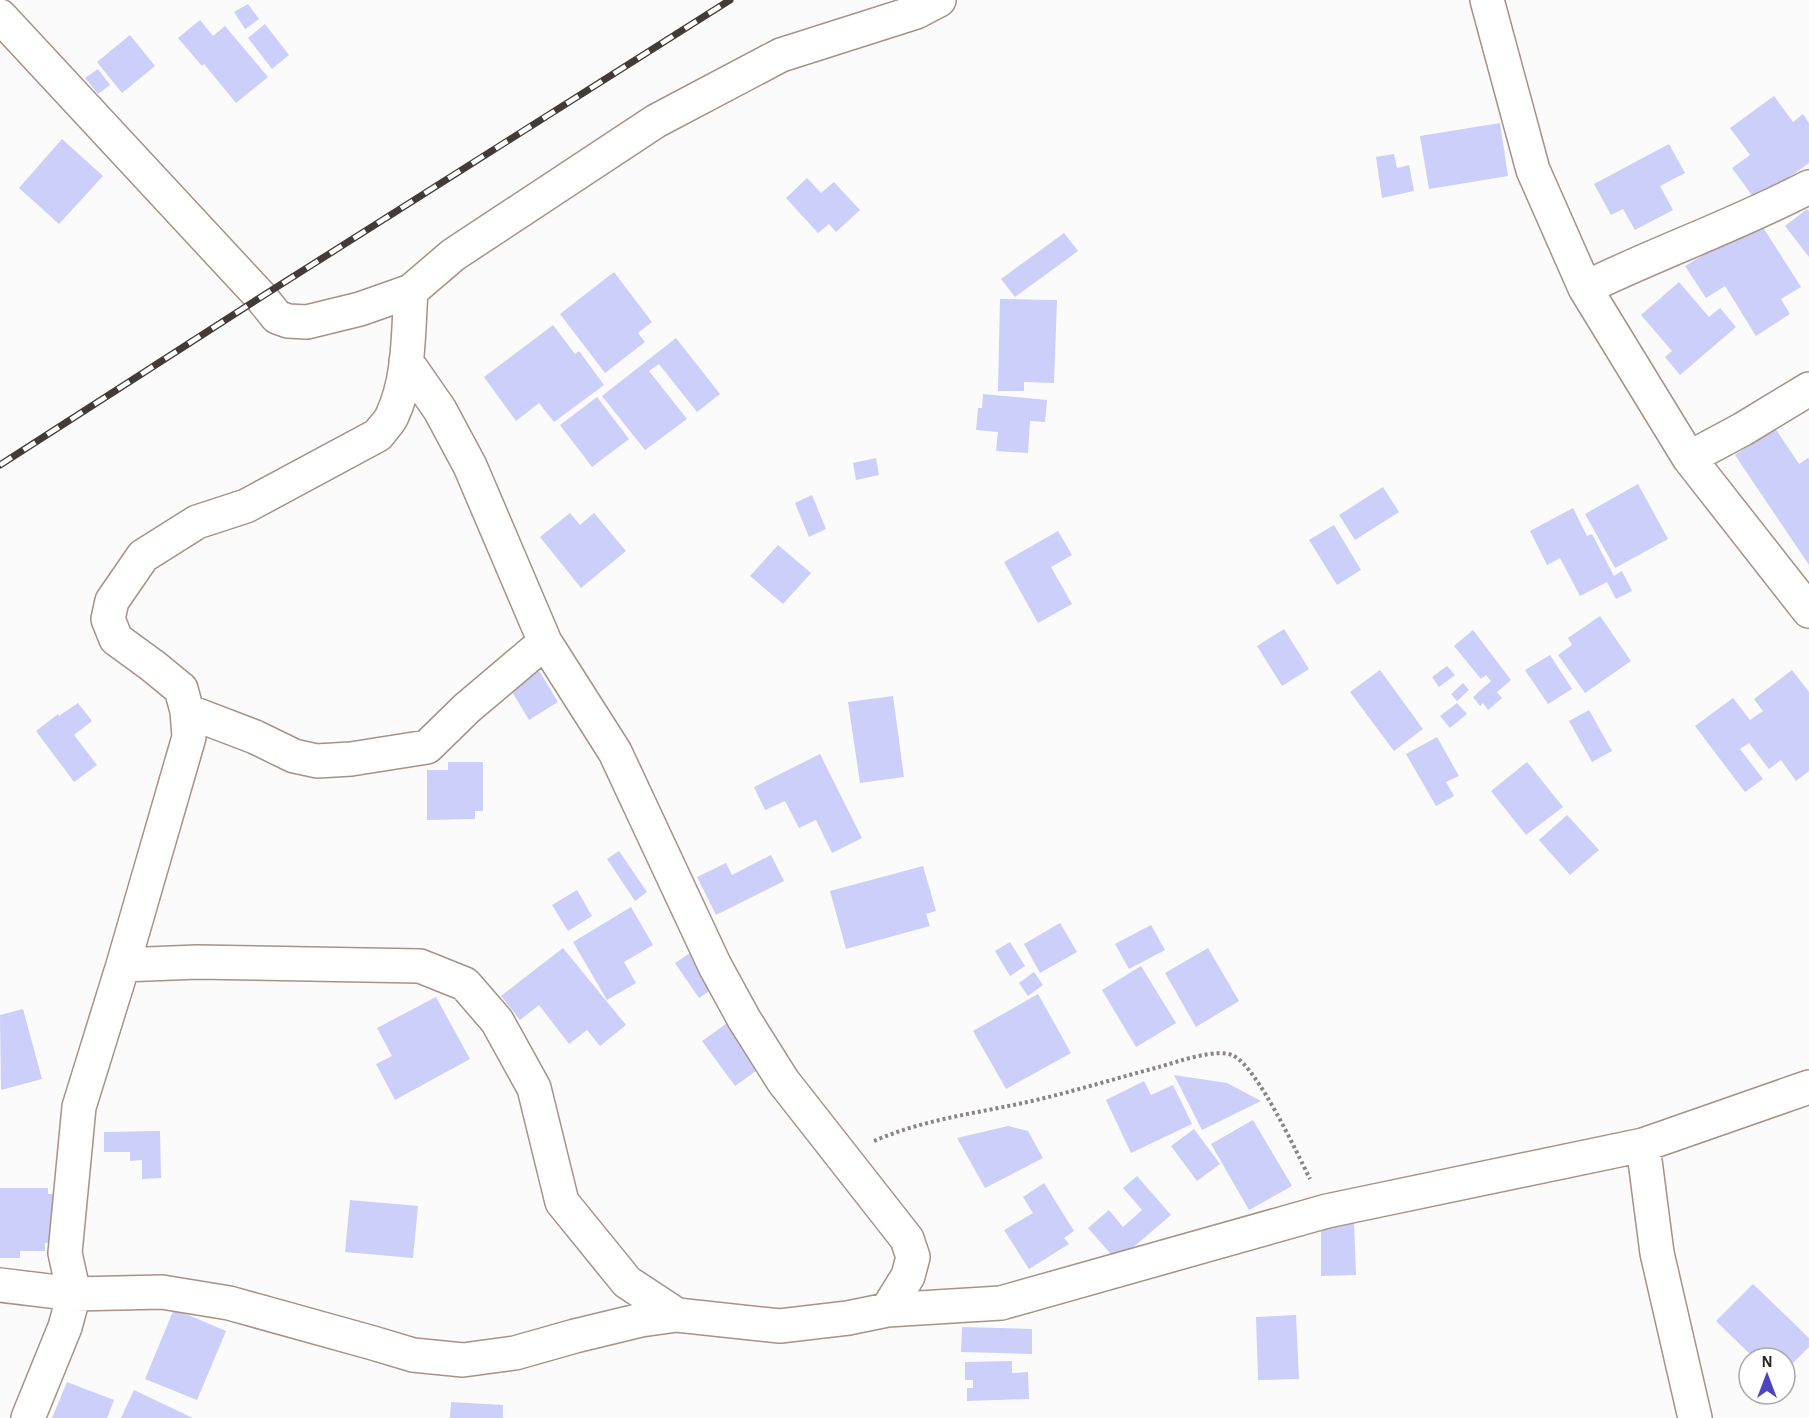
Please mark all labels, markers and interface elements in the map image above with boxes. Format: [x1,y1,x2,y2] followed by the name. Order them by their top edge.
[1737,1346,1797,1406] north arrow
[1761,1354,1773,1370] text: N

